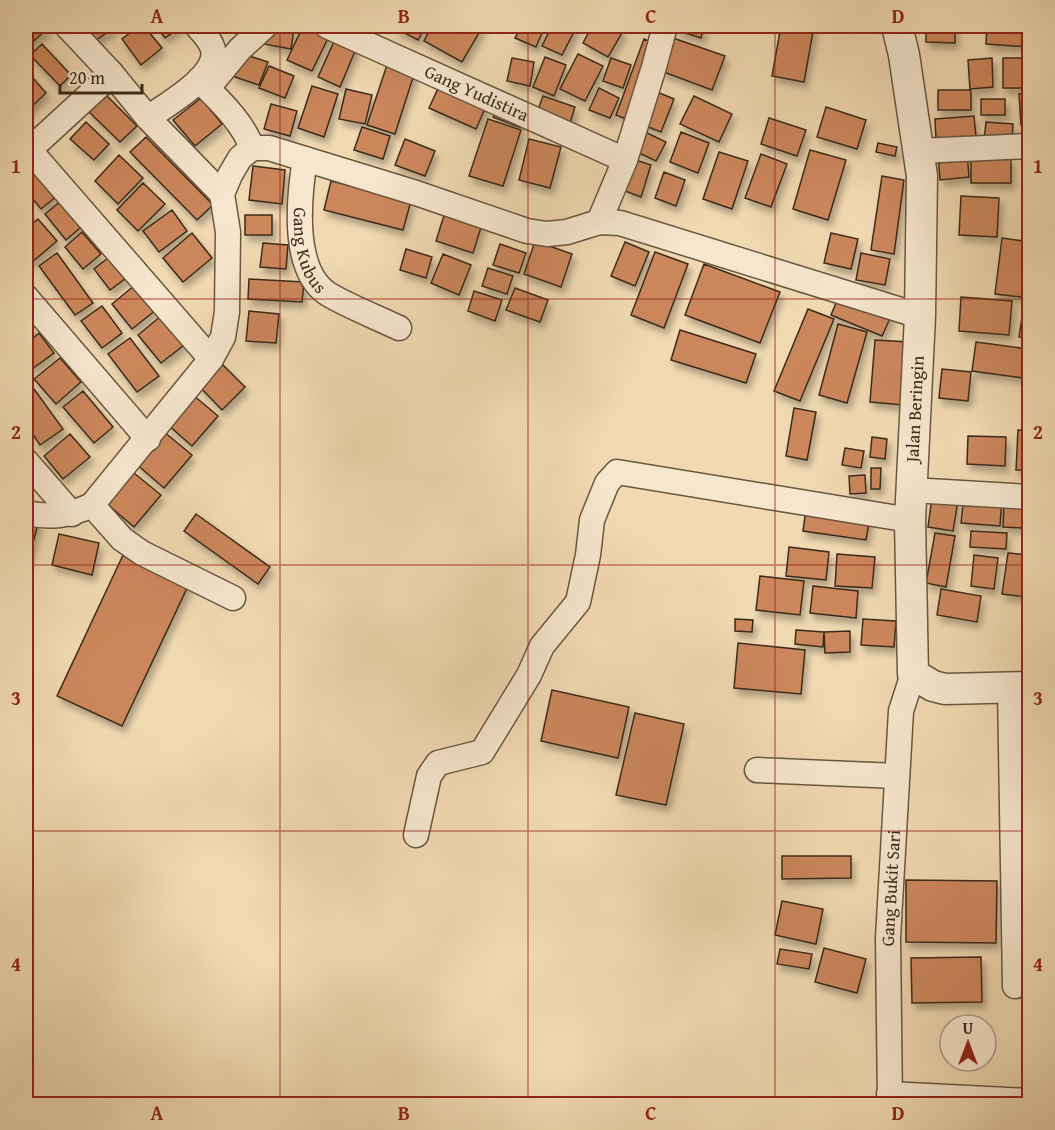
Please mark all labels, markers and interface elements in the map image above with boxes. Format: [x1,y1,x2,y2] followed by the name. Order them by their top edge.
[151,1,164,30] text: A
[398,1,410,30] text: B
[645,1,657,30] text: C
[891,1,905,30] text: D
[60,57,142,95] scale bar
[420,58,534,128] street label: Gang Yudistira
[69,64,105,91] text: 20 m
[11,151,21,180] text: 1
[1033,151,1043,180] text: 1
[287,207,333,300] street label: Gang Kubus
[898,355,931,465] street label: Jalan Beringin
[11,417,21,446] text: 2
[1033,417,1043,446] text: 2
[11,683,21,712] text: 3
[1033,683,1043,712] text: 3
[874,829,907,946] street label: Gang Bukit Sari
[11,949,21,978] text: 4
[1033,949,1043,978] text: 4
[938,1013,998,1073] north arrow
[963,1016,974,1040] text: U
[151,1098,164,1127] text: A
[398,1098,410,1127] text: B
[645,1098,657,1127] text: C
[891,1098,905,1127] text: D

